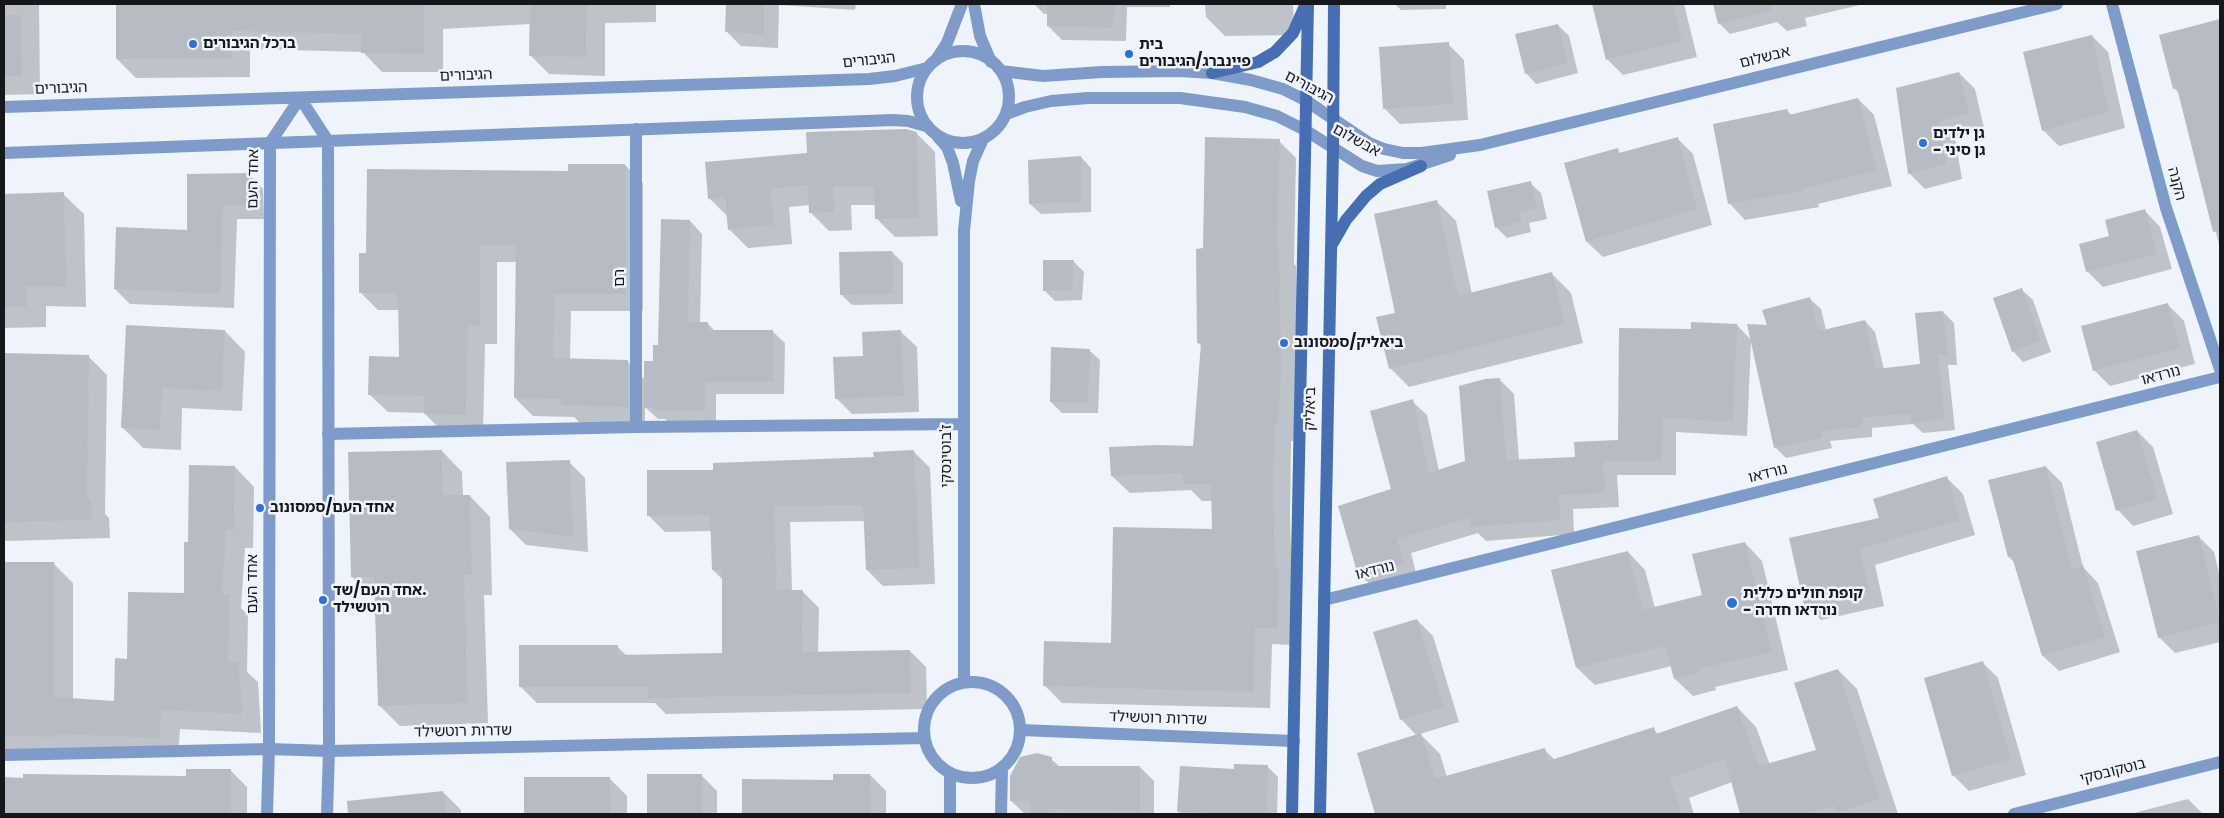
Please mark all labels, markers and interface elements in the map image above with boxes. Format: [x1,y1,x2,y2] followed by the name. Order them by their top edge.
[203,35,296,53] place label: ברכל הגיבורים
[1139,36,1251,71] place label: בית פיינברג/הגיבורים
[187,38,199,50] marker: ברכל הגיבורים
[1738,43,1792,73] street label: אבשלום
[1123,48,1135,60] marker: בית פיינברג/הגיבורים
[842,49,896,73] street label: הגיבורים
[439,66,493,86] street label: הגיבורים
[1281,68,1337,108] street label: הגיבורים
[34,79,88,99] street label: הגיבורים
[1329,121,1383,161] street label: אבשלום
[1933,125,1986,160] place label: גן ילדים - גן סיני
[1917,137,1929,149] marker: גן ילדים - גן סיני
[244,149,264,209] street label: אחד העם
[2163,165,2189,203] street label: הקנה
[611,269,629,287] street label: רם
[1294,334,1403,352] place label: ביאליק/סמסונוב
[1278,337,1290,349] marker: ביאליק/סמסונוב
[2139,362,2183,390] street label: נורדאו
[1302,387,1320,431] street label: ביאליק
[938,424,956,488] street label: ז'בוטינסקי
[1746,460,1790,488] street label: נורדאו
[270,499,394,517] place label: אחד העם/סמסונוב
[254,502,266,514] marker: אחד העם/סמסונוב
[244,554,262,614] street label: אחד העם
[1353,557,1397,585] street label: נורדאו
[333,582,426,617] place label: אחד העם/שד. רוטשילד
[1743,585,1863,620] place label: קופת חולים כללית - נורדאו חדרה
[317,594,329,606] marker: אחד העם/שד. רוטשילד
[1725,596,1739,610] marker: קופת חולים כללית - נורדאו חדרה
[1109,708,1207,730] street label: שדרות רוטשילד
[414,722,512,742] street label: שדרות רוטשילד
[2078,755,2148,789] street label: בוטקובסקי

